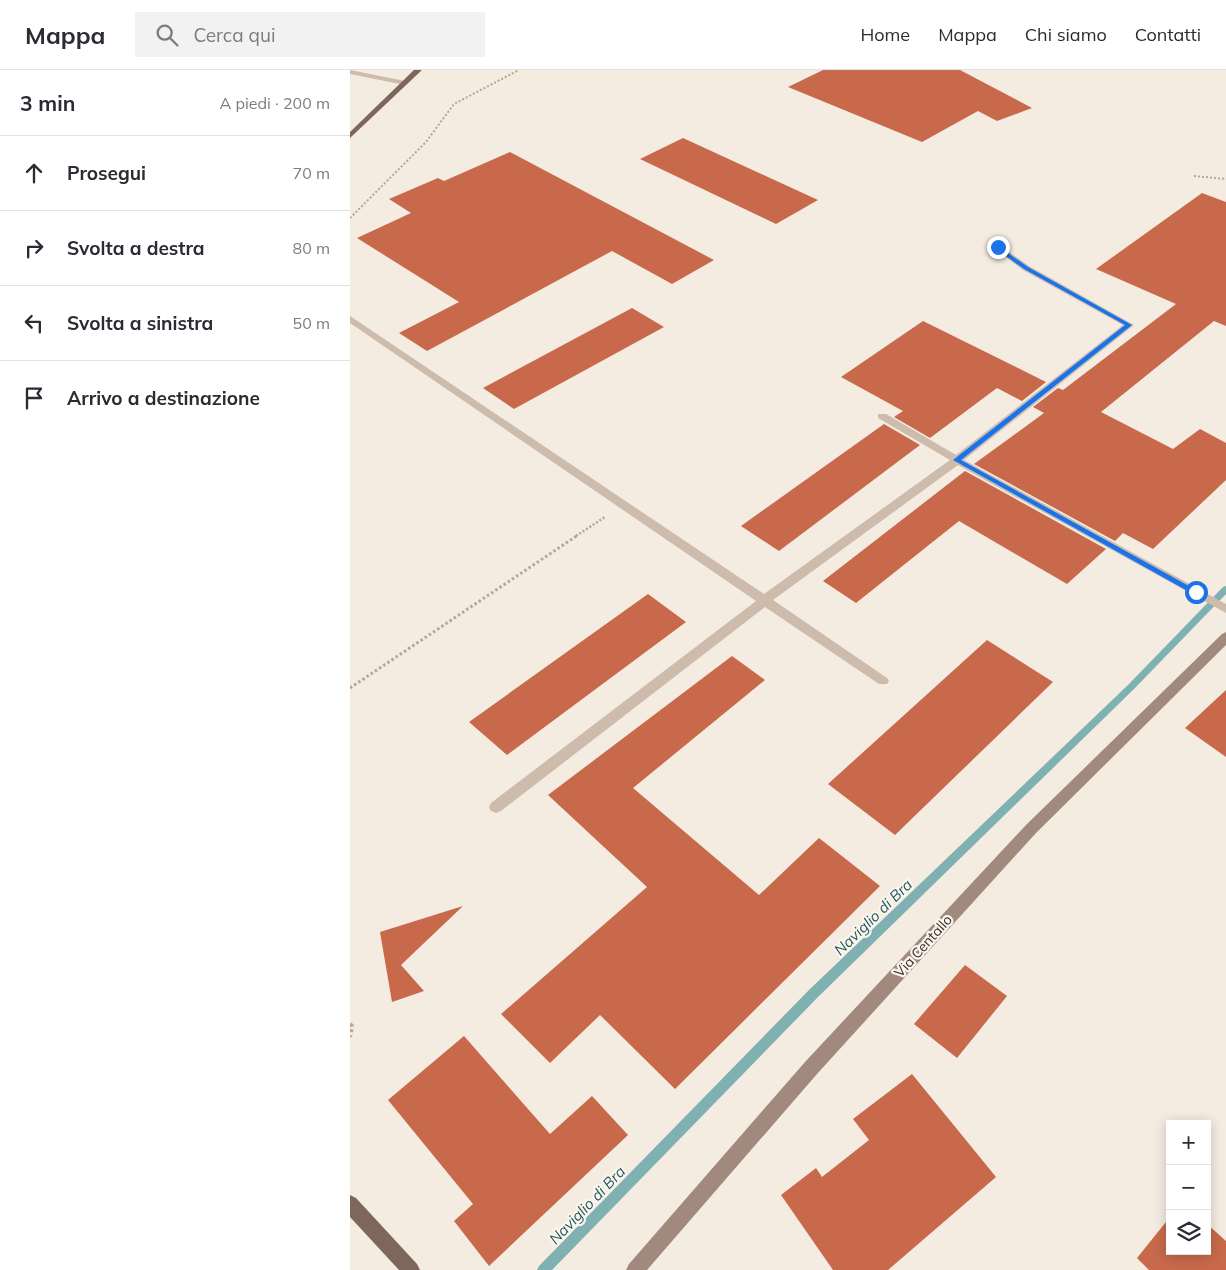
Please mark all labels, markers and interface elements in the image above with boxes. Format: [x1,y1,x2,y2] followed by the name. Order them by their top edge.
[135,12,485,57] search box
[25,20,105,50] text: Mappa
[153,21,181,49] icon: search
[193,23,275,47] text: Cerca qui
[860,23,910,46] text: Home
[938,23,997,46] text: Mappa
[1025,23,1107,46] text: Chi siamo
[1135,23,1201,46] text: Contatti
[20,90,75,116] text: 3 min
[219,93,330,113] text: A piedi · 200 m
[20,159,48,187] icon: ahead
[67,161,146,185] text: Prosegui
[293,163,330,183] text: 70 m
[20,234,48,262] icon: right
[67,236,205,260] text: Svolta a destra
[987,236,1010,259] route end
[293,238,330,258] text: 80 m
[20,309,48,337] icon: left
[67,311,213,335] text: Svolta a sinistra
[293,313,330,333] text: 50 m
[20,384,48,412] icon: arrive
[67,386,260,410] text: Arrivo a destinazione
[1185,581,1208,604] route start
[830,875,916,959] water label: Naviglio di Bra
[890,911,956,981] street label: Via Centallo
[1166,1120,1211,1255] map controls
[1166,1120,1211,1165] button: +
[545,1162,629,1248] water label: Naviglio di Bra
[1166,1165,1211,1210] button: −
[1166,1210,1211,1255] button: layers

